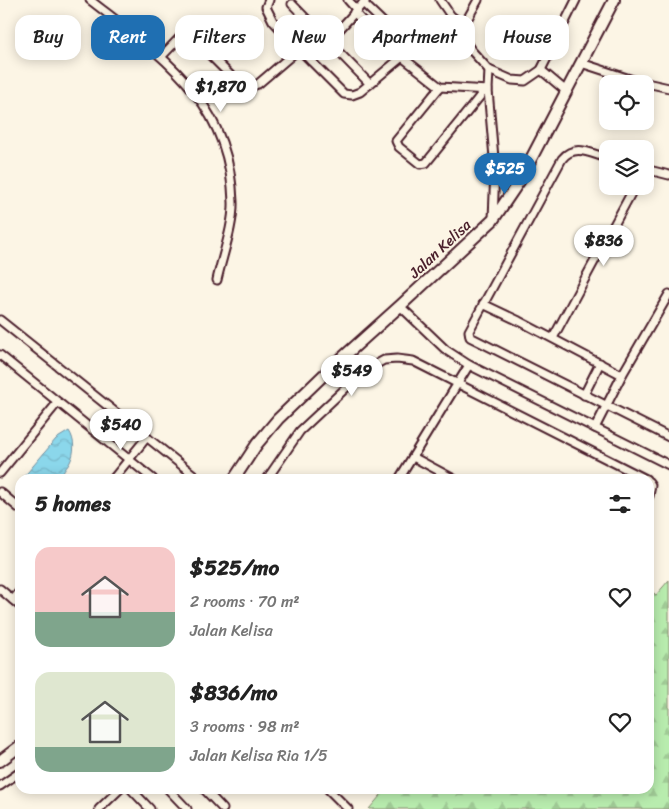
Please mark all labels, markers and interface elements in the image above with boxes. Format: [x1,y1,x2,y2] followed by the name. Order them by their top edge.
[15,15,81,60] chip: Buy
[91,15,165,60] chip: Rent
[175,15,264,60] chip: Filters
[274,15,344,60] chip: New
[354,15,475,60] chip: Apartment
[485,15,569,60] chip: House
[180,70,262,113] pin: $1,870
[196,72,246,101] text: $1,870
[599,75,654,195] map controls
[599,75,654,130] button: locate
[599,140,654,195] button: layers
[475,152,535,195] pin: $525
[485,154,525,183] text: $525
[402,213,478,286] street label: Jalan Kelisa
[574,224,634,267] pin: $836
[585,226,623,255] text: $836
[322,354,382,397] pin: $549
[332,356,372,385] text: $549
[91,408,151,451] pin: $540
[101,410,141,439] text: $540
[35,485,111,523] text: 5 homes
[606,490,634,518] icon: filters
[190,549,279,587] text: $525/mo
[75,567,135,627] icon: home
[606,583,634,611] icon: heart
[190,587,300,616] text: 2 rooms · 70 m²
[190,616,273,645] text: Jalan Kelisa
[190,674,277,712] text: $836/mo
[75,692,135,752] icon: home
[606,708,634,736] icon: heart
[190,712,299,741] text: 3 rooms · 98 m²
[190,741,328,770] text: Jalan Kelisa Ria 1/5

